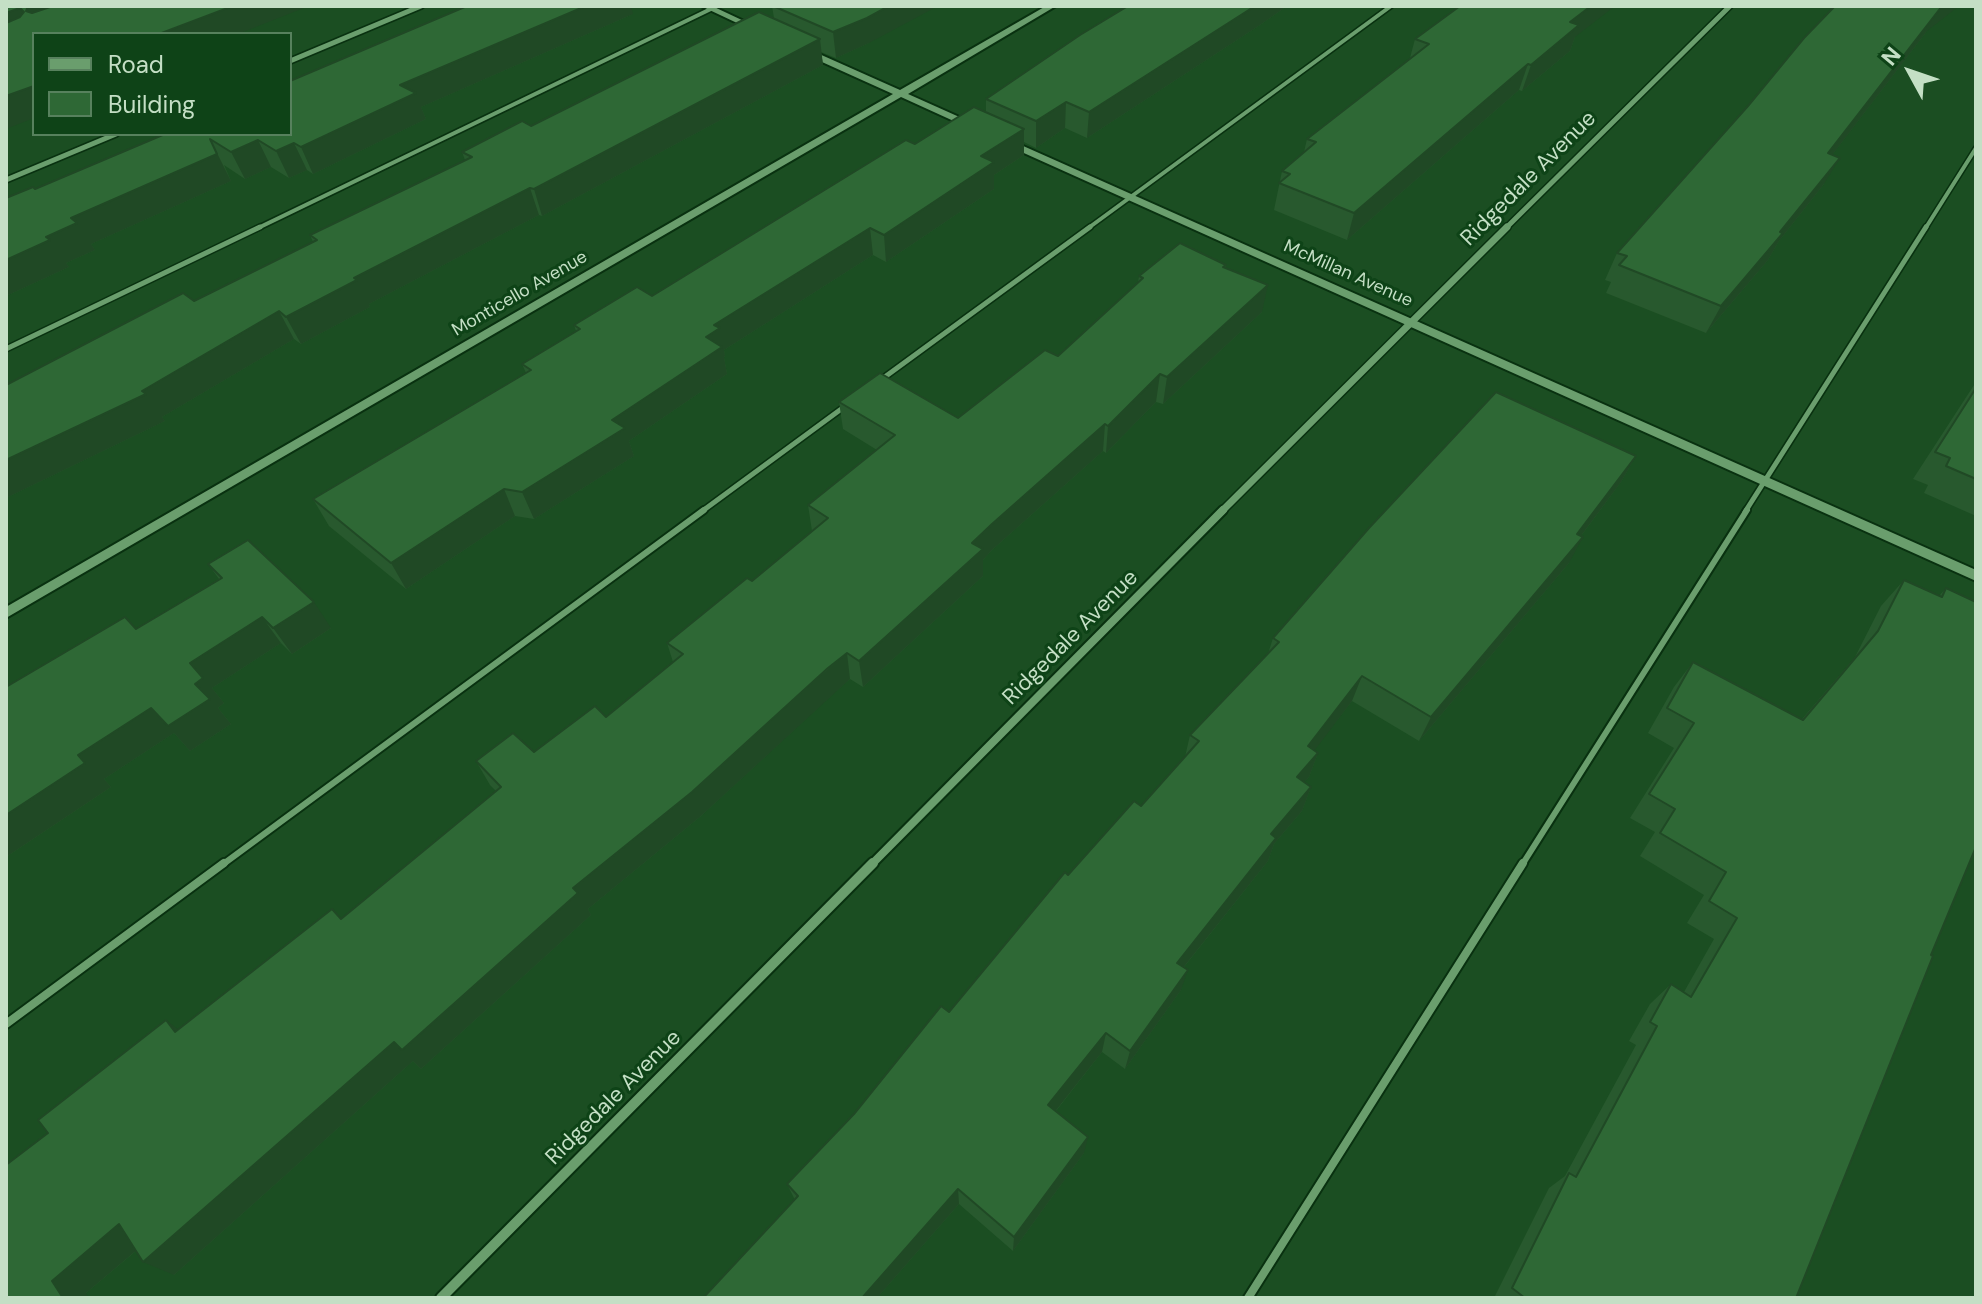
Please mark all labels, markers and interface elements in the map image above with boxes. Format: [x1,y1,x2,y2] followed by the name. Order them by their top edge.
[32,32,292,136] legend
[1870,32,1950,112] north arrow
[1875,41,1907,72] text: N
[108,49,164,80] text: Road
[108,89,195,120] text: Building
[1456,106,1602,252] street label: Ridgedale Avenue
[1280,236,1416,312] street label: McMillan Avenue
[448,246,592,342] street label: Monticello Avenue
[998,565,1144,711] street label: Ridgedale Avenue
[541,1025,687,1171] street label: Ridgedale Avenue

